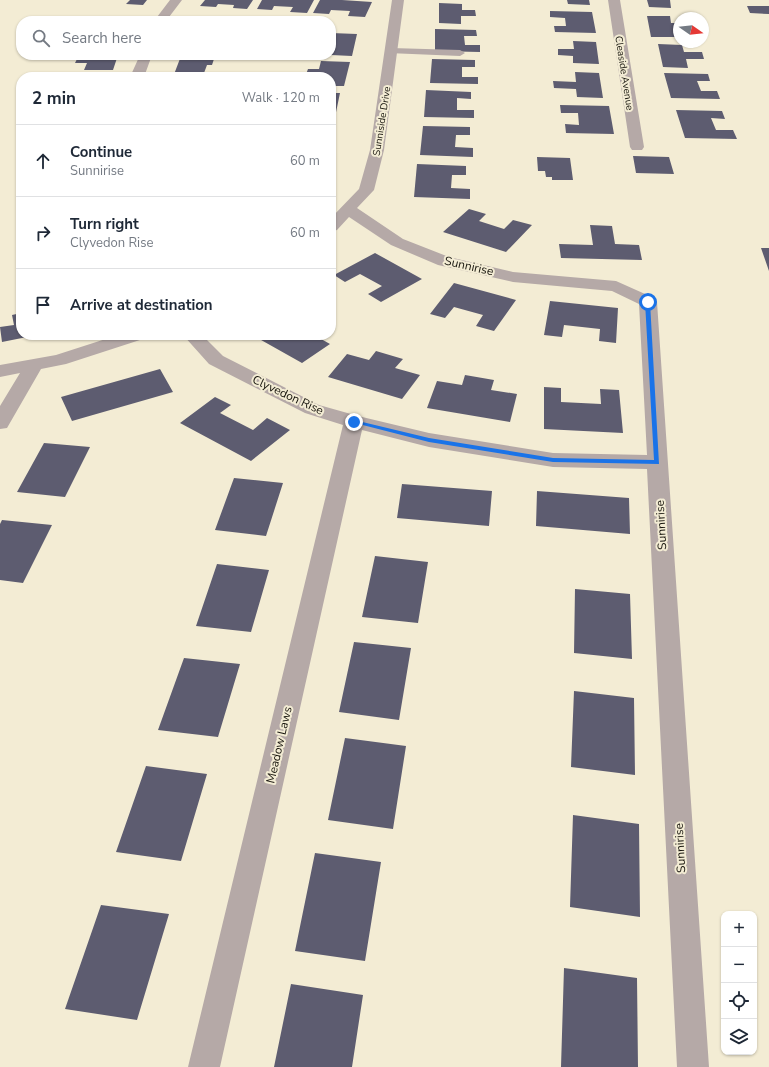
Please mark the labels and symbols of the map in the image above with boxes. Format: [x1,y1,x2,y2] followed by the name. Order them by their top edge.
[673,12,709,48] north arrow
[611,35,637,111] street label: Cleaside Avenue
[370,85,394,157] street label: Sunniside Drive
[443,253,495,279] street label: Sunnirise
[639,293,657,311] route start
[250,371,326,419] street label: Clyvedon Rise
[345,413,363,431] route end
[652,500,670,550] street label: Sunnirise
[262,705,296,785] street label: Meadow Laws
[671,823,689,873] street label: Sunnirise

